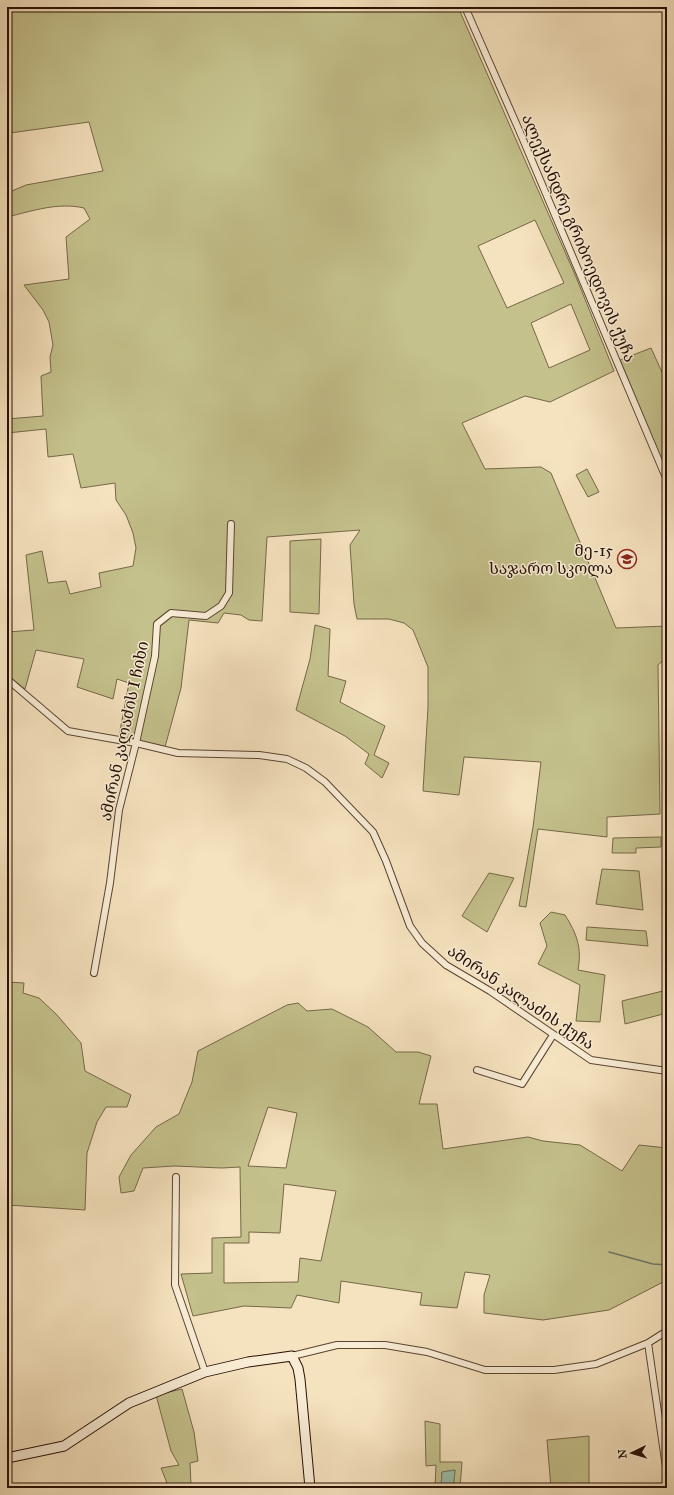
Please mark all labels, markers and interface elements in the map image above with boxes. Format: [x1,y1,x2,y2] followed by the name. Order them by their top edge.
[518,111,640,365] street label: ალექსანდრე გრიბოედოვის ქუჩა
[489,541,614,578] place label: მე-15 საჯარო სკოლა
[616,548,638,570] school or university icon: მე-15 საჯარო სკოლა
[96,639,152,823] street label: ამირან კალაძის I ჩიხი
[444,941,598,1053] street label: ამირან კალაძის ქუჩა
[612,1433,652,1473] north arrow
[616,1448,629,1459] text: N

